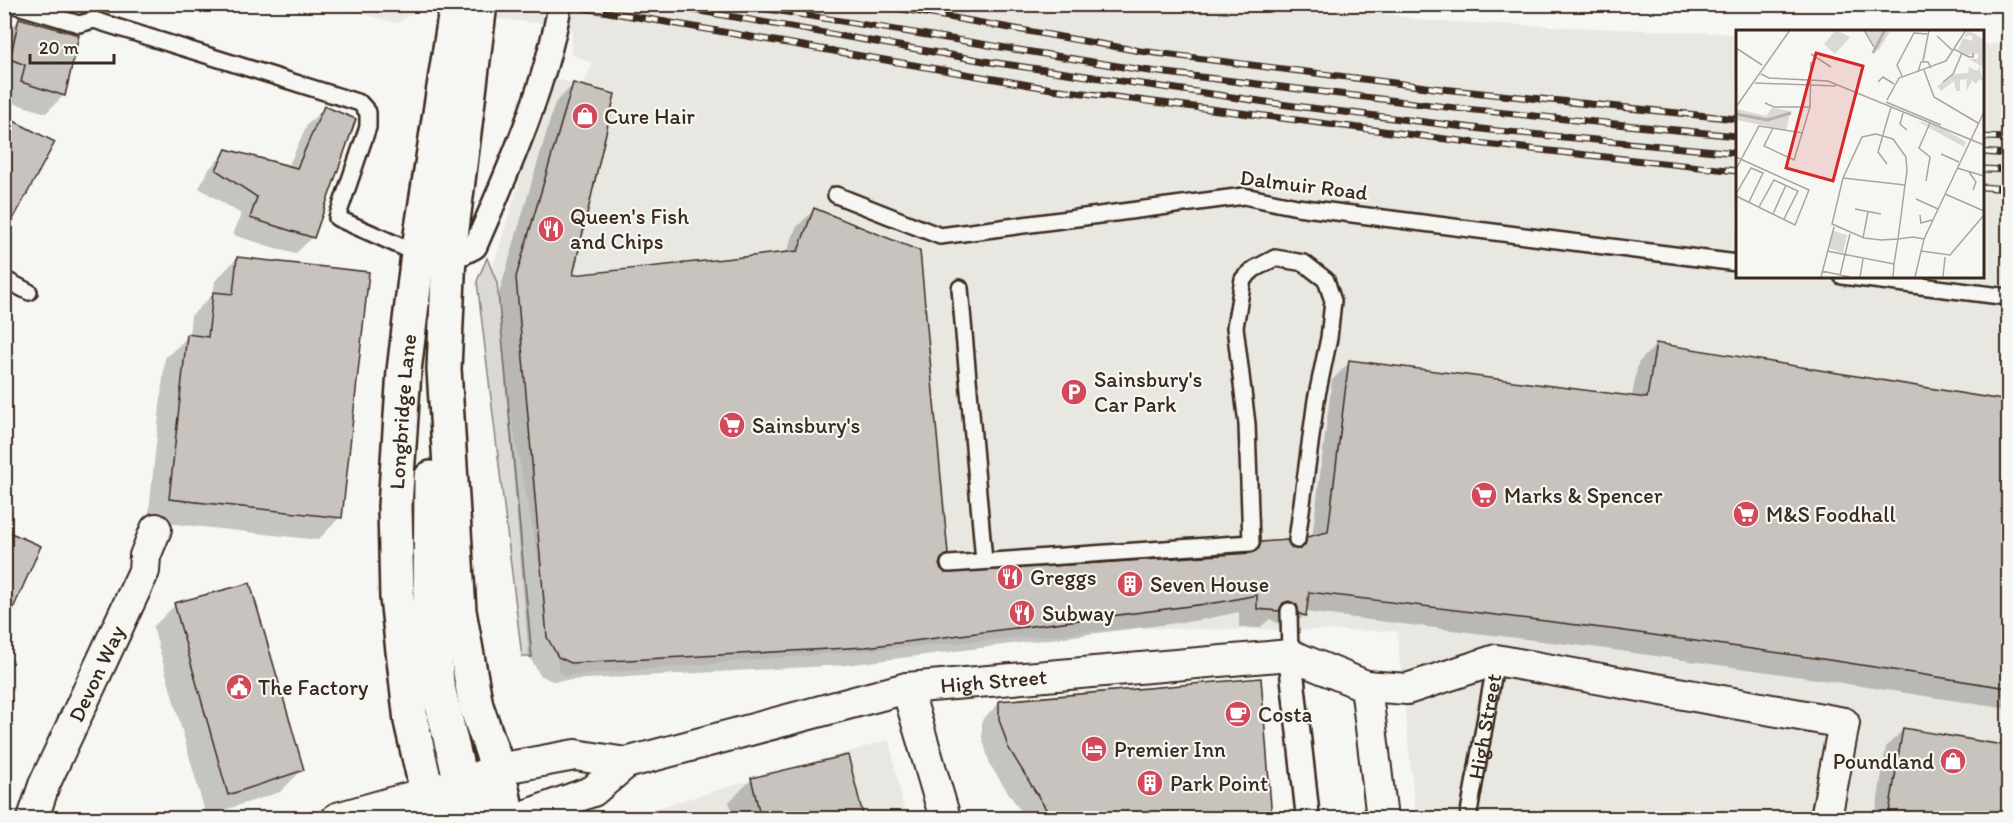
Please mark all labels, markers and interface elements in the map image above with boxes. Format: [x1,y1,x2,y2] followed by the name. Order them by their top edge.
[30,27,114,65] scale bar
[1736,30,1983,278] inset map
[39,37,79,59] text: 20 m
[570,101,600,131] shop icon: Cure Hair
[604,103,696,130] place label: Cure Hair
[1239,164,1369,206] street label: Dalmuir Road
[570,203,689,255] place label: Queen's Fish and Chips
[536,214,566,244] restaurant icon: Queen's Fish and Chips
[383,332,422,490] street label: Longbridge Lane
[1094,366,1202,418] place label: Sainsbury's Car Park
[1059,377,1089,407] parking icon: Sainsbury's Car Park
[717,410,747,440] supermarket icon: Sainsbury's
[752,412,860,439] place label: Sainsbury's
[1469,480,1499,510] supermarket icon: Marks & Spencer
[1504,482,1663,509] place label: Marks & Spencer
[1731,499,1761,529] supermarket icon: M&S Foodhall
[1766,501,1896,528] place label: M&S Foodhall
[995,562,1025,592] restaurant icon: Greggs
[1030,564,1097,591] place label: Greggs
[1115,569,1145,599] building icon: Seven House
[1150,571,1269,598] place label: Seven House
[1007,598,1037,628] restaurant icon: Subway
[1042,600,1115,627] place label: Subway
[62,620,131,726] street label: Devon Way
[939,663,1048,699] street label: High Street
[1462,671,1507,781] street label: High Street
[224,672,254,702] public building icon: The Factory
[258,674,369,701] place label: The Factory
[1223,699,1253,729] cafe icon: Costa
[1258,701,1312,728] place label: Costa
[1079,734,1109,764] hotel icon: Premier Inn
[1114,736,1226,763] place label: Premier Inn
[1938,746,1968,776] shop icon: Poundland
[1833,748,1934,775] place label: Poundland
[1135,768,1165,798] building icon: Park Point
[1170,770,1268,797] place label: Park Point

